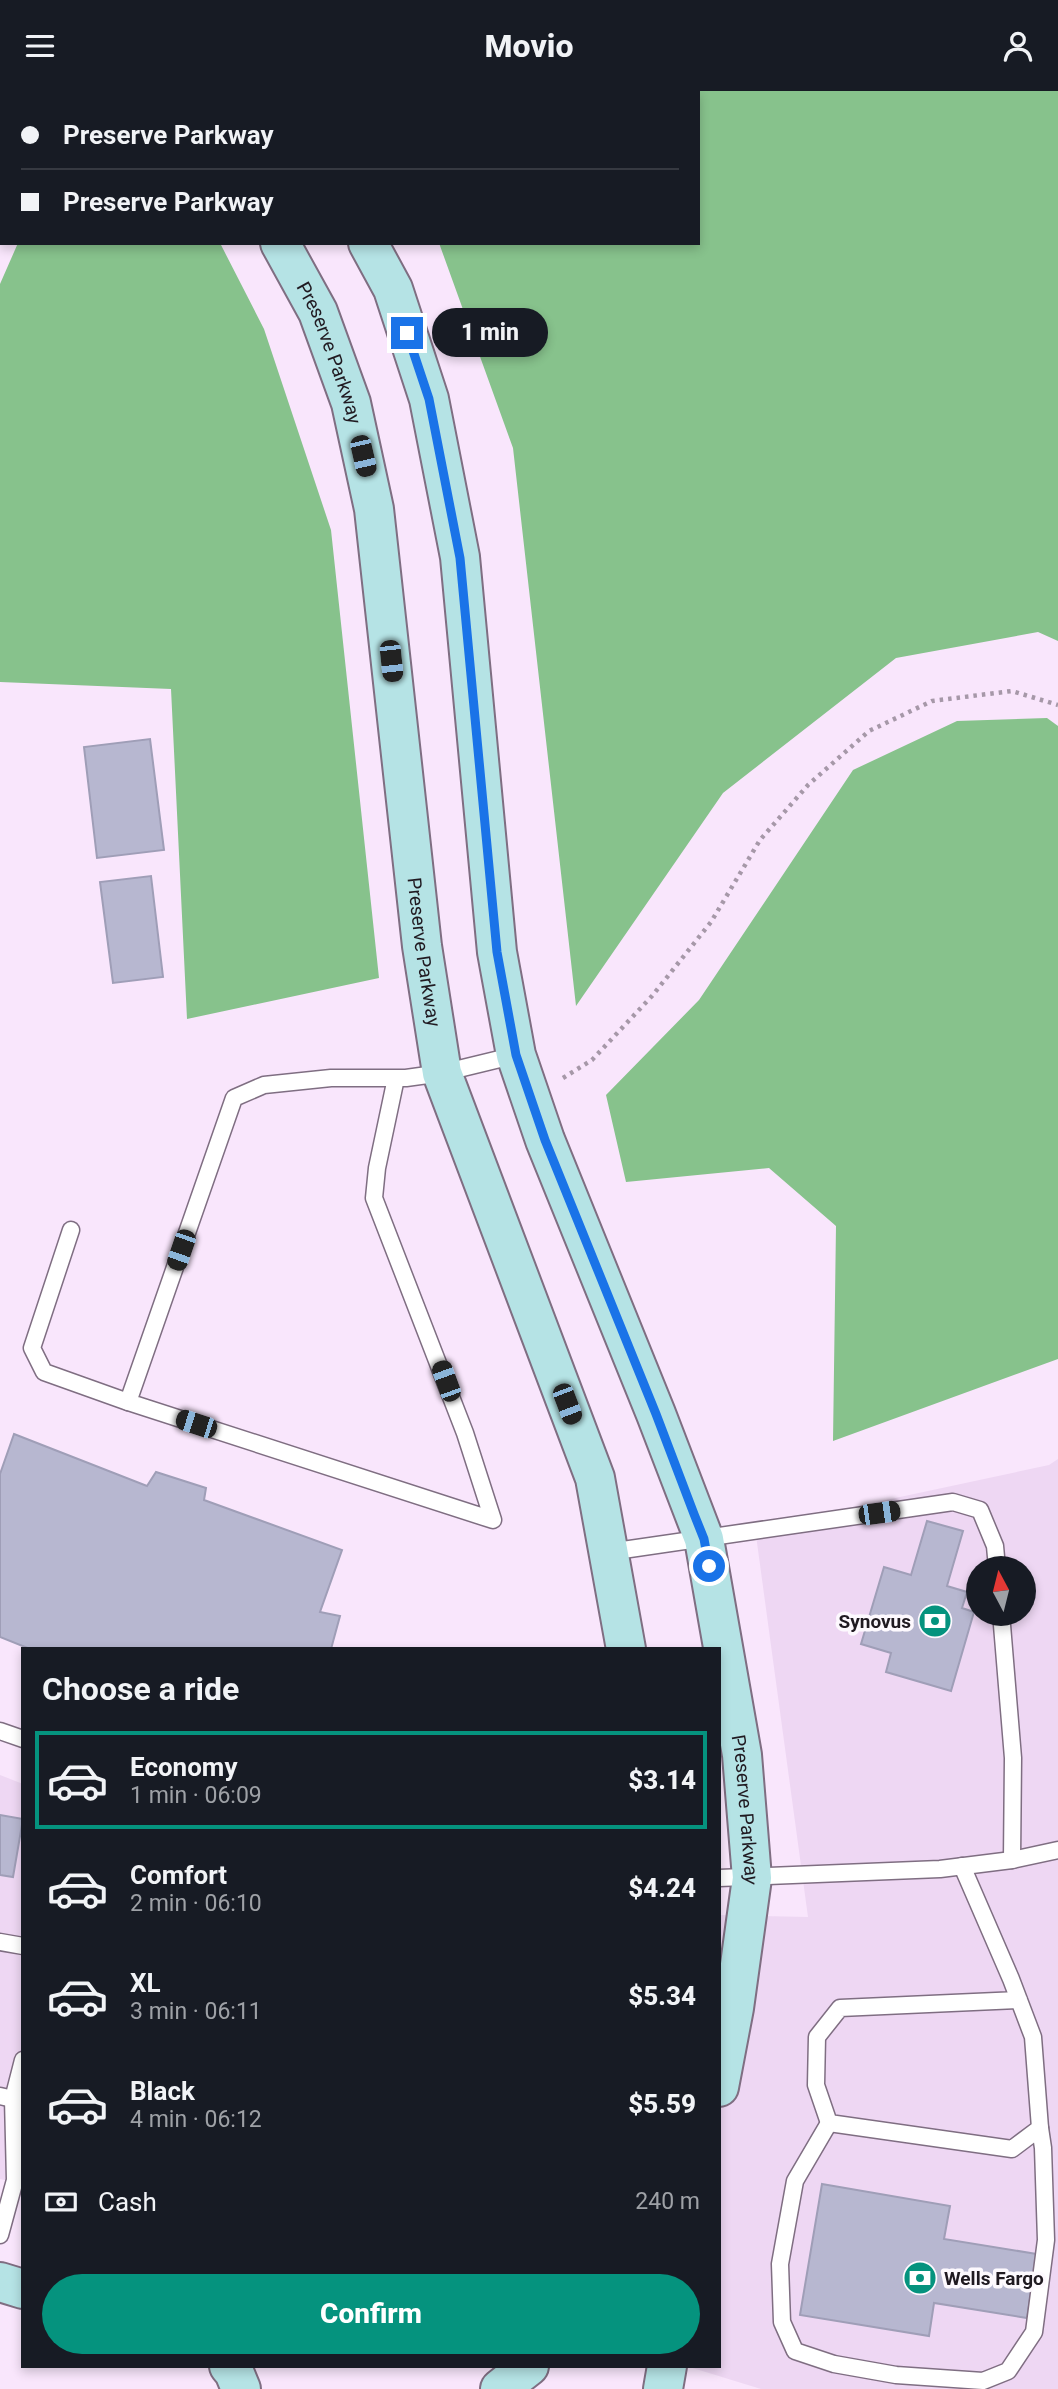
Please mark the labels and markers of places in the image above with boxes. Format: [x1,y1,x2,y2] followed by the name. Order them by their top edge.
[916,1602,954,1640] bank icon: Synovus
[838,1610,911,1633] place label: Synovus
[901,2259,939,2297] bank icon: Wells Fargo
[944,2267,1044,2290] place label: Wells Fargo

